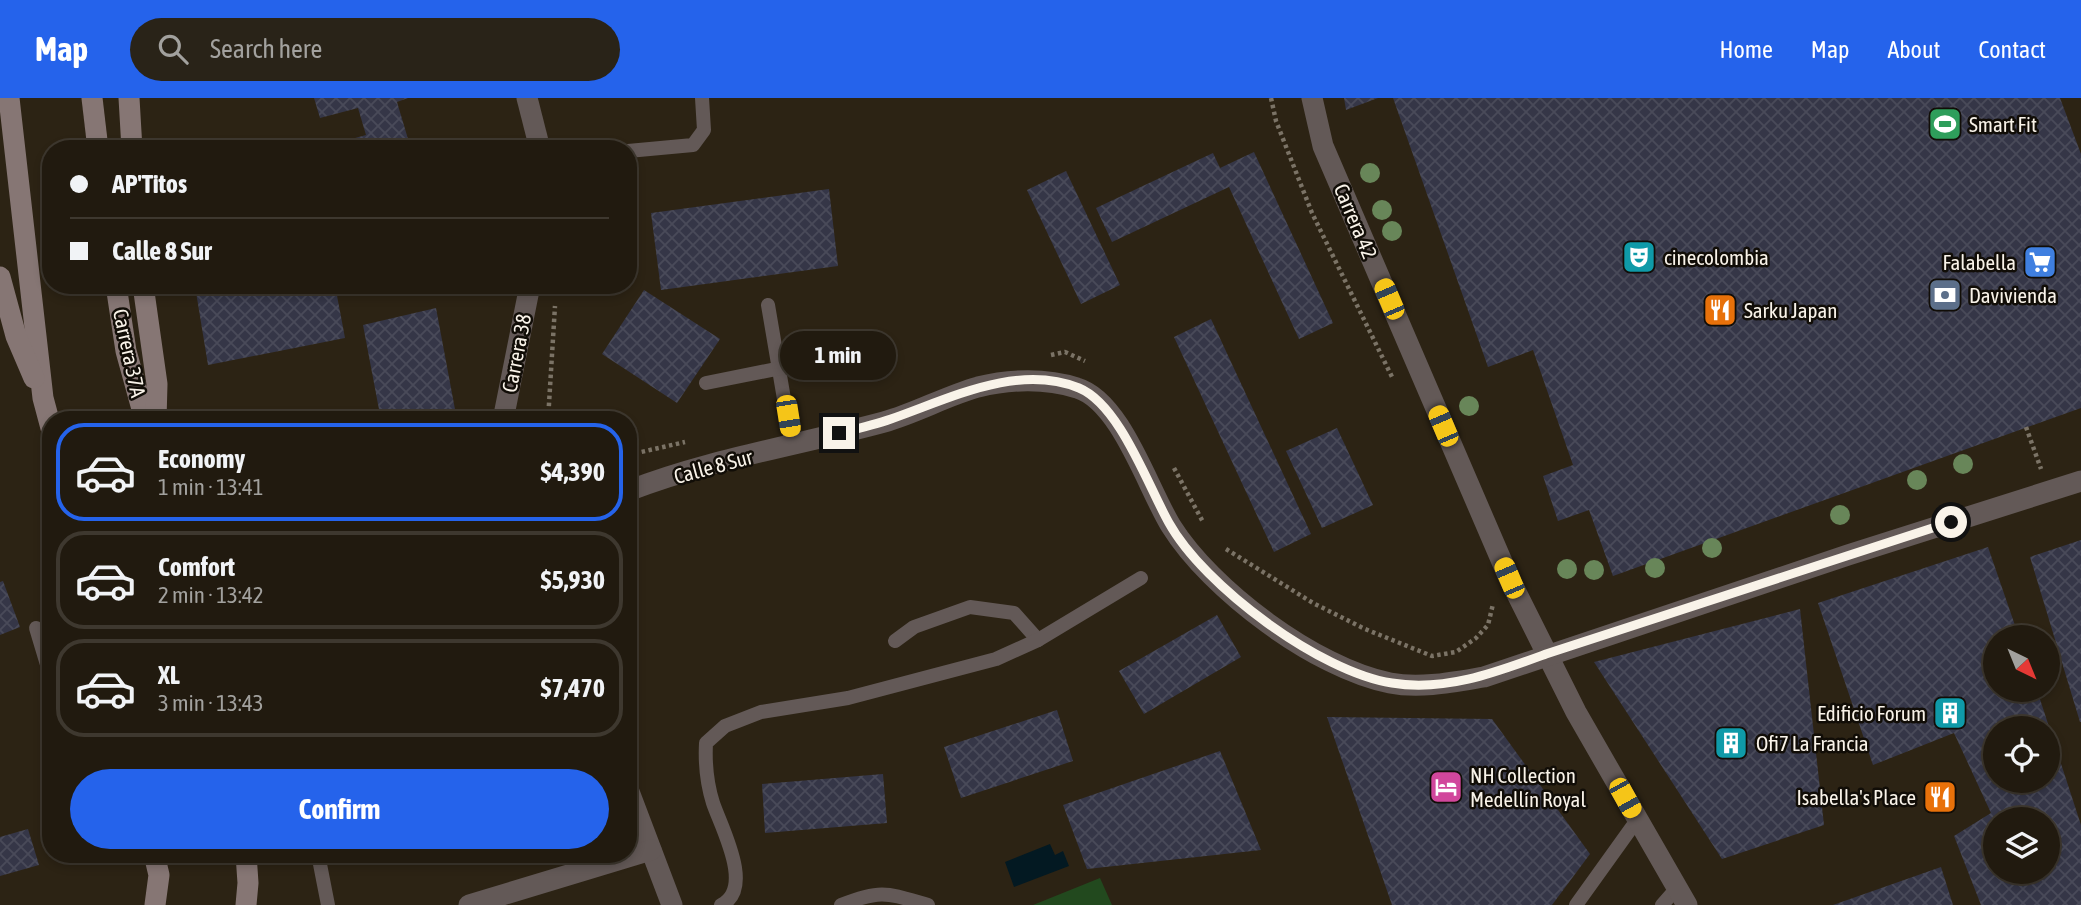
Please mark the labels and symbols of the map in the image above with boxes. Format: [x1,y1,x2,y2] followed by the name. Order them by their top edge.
[1926,105,1964,143] sports icon: Smart Fit
[1969,112,2037,136] place label: Smart Fit
[1329,180,1383,262] street label: Carrera 42
[1620,238,1658,276] theatre icon: cinecolombia
[2021,243,2059,281] supermarket icon: Falabella
[1664,245,1769,269] place label: cinecolombia
[1942,250,2016,274] place label: Falabella
[1372,276,1407,322] car
[1926,276,1964,314] bank icon: Davivienda
[1969,283,2057,307] place label: Davivienda
[1701,291,1739,329] restaurant icon: Sarku Japan
[1744,298,1837,322] place label: Sarku Japan
[109,307,151,400] street label: Carrera 37A
[497,312,535,394] street label: Carrera 38
[781,331,897,380] callout: 1 min
[775,394,802,438] car
[1426,403,1461,449] car
[823,417,855,449] route end
[671,444,756,488] street label: Calle 8 Sur
[1935,506,1967,538] route start
[1492,555,1527,601] car
[1983,625,2060,702] north arrow
[1931,694,1969,732] building icon: Edificio Forum
[1817,701,1926,725] place label: Edificio Forum
[1712,724,1750,762] building icon: Ofi7 La Francia
[1756,731,1869,755] place label: Ofi7 La Francia
[1470,763,1586,811] place label: NH Collection Medellín Royal
[1427,768,1465,806] hotel icon: NH Collection Medellín Royal
[1606,775,1645,821] car
[1921,778,1959,816] restaurant icon: Isabella's Place
[1796,785,1916,809] place label: Isabella's Place

